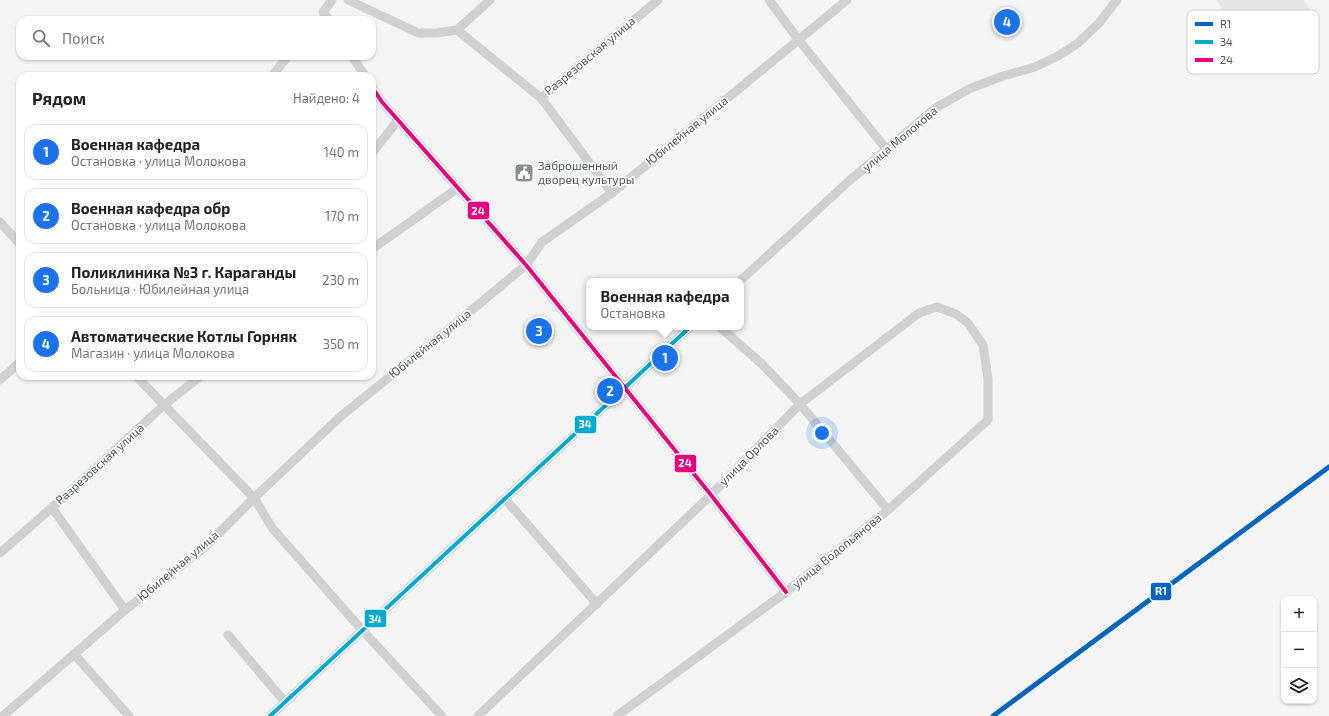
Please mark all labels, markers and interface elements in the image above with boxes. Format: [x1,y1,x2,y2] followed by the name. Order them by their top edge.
[994,7,1020,37] pin: 4
[1187,10,1319,74] legend
[541,13,638,98] street label: Разрезовская улица
[16,16,376,60] search box
[1220,17,1231,30] text: R1
[30,27,52,49] icon: search
[62,29,105,47] text: Поиск
[1220,35,1233,48] text: 34
[1220,53,1233,66] text: 24
[32,88,86,108] text: Рядом
[293,90,360,106] text: Найдено: 4
[642,93,731,168] street label: Юбилейная улица
[859,103,940,174] street label: улица Молокова
[71,135,200,153] text: Военная кафедра
[43,144,49,160] text: 1
[324,144,359,160] text: 140 m
[71,153,246,169] text: Остановка · улица Молокова
[538,158,634,187] place label: Заброшенный дворец культуры
[513,162,535,184] public building icon: Заброшенный дворец культуры
[71,199,230,217] text: Военная кафедра обр
[467,201,490,220] line badge: 24
[471,204,485,217] text: 24
[42,208,50,224] text: 2
[325,208,359,224] text: 170 m
[71,217,246,233] text: Остановка · улица Молокова
[71,263,296,281] text: Поликлиника №3 г. Караганды
[42,272,50,288] text: 3
[322,272,359,288] text: 230 m
[586,278,744,330] popup
[71,281,249,297] text: Больница · Юбилейная улица
[600,287,730,305] text: Военная кафедра
[600,305,665,321] text: Остановка
[385,306,474,381] street label: Юбилейная улица
[526,316,552,346] pin: 3
[71,327,297,345] text: Автоматические Котлы Горняк
[42,336,50,352] text: 4
[323,336,359,352] text: 350 m
[652,343,678,373] pin: 1
[71,345,235,361] text: Магазин · улица Молокова
[597,376,623,406] pin: 2
[574,415,597,434] line badge: 34
[578,417,592,430] text: 34
[52,420,147,507] street label: Разрезовская улица
[716,423,782,489] street label: улица Орлова
[812,423,832,443] your location
[674,454,697,473] line badge: 24
[678,456,692,469] text: 24
[789,510,885,591] street label: улица Водопьянова
[134,527,221,604] street label: Юбилейная улица
[1150,582,1172,601] line badge: R1
[1155,584,1167,597] text: R1
[1281,596,1317,704] map controls
[1281,596,1317,632] button: +
[364,609,387,628] line badge: 34
[368,612,382,625] text: 34
[1281,632,1317,668] button: −
[1281,668,1317,704] button: layers

